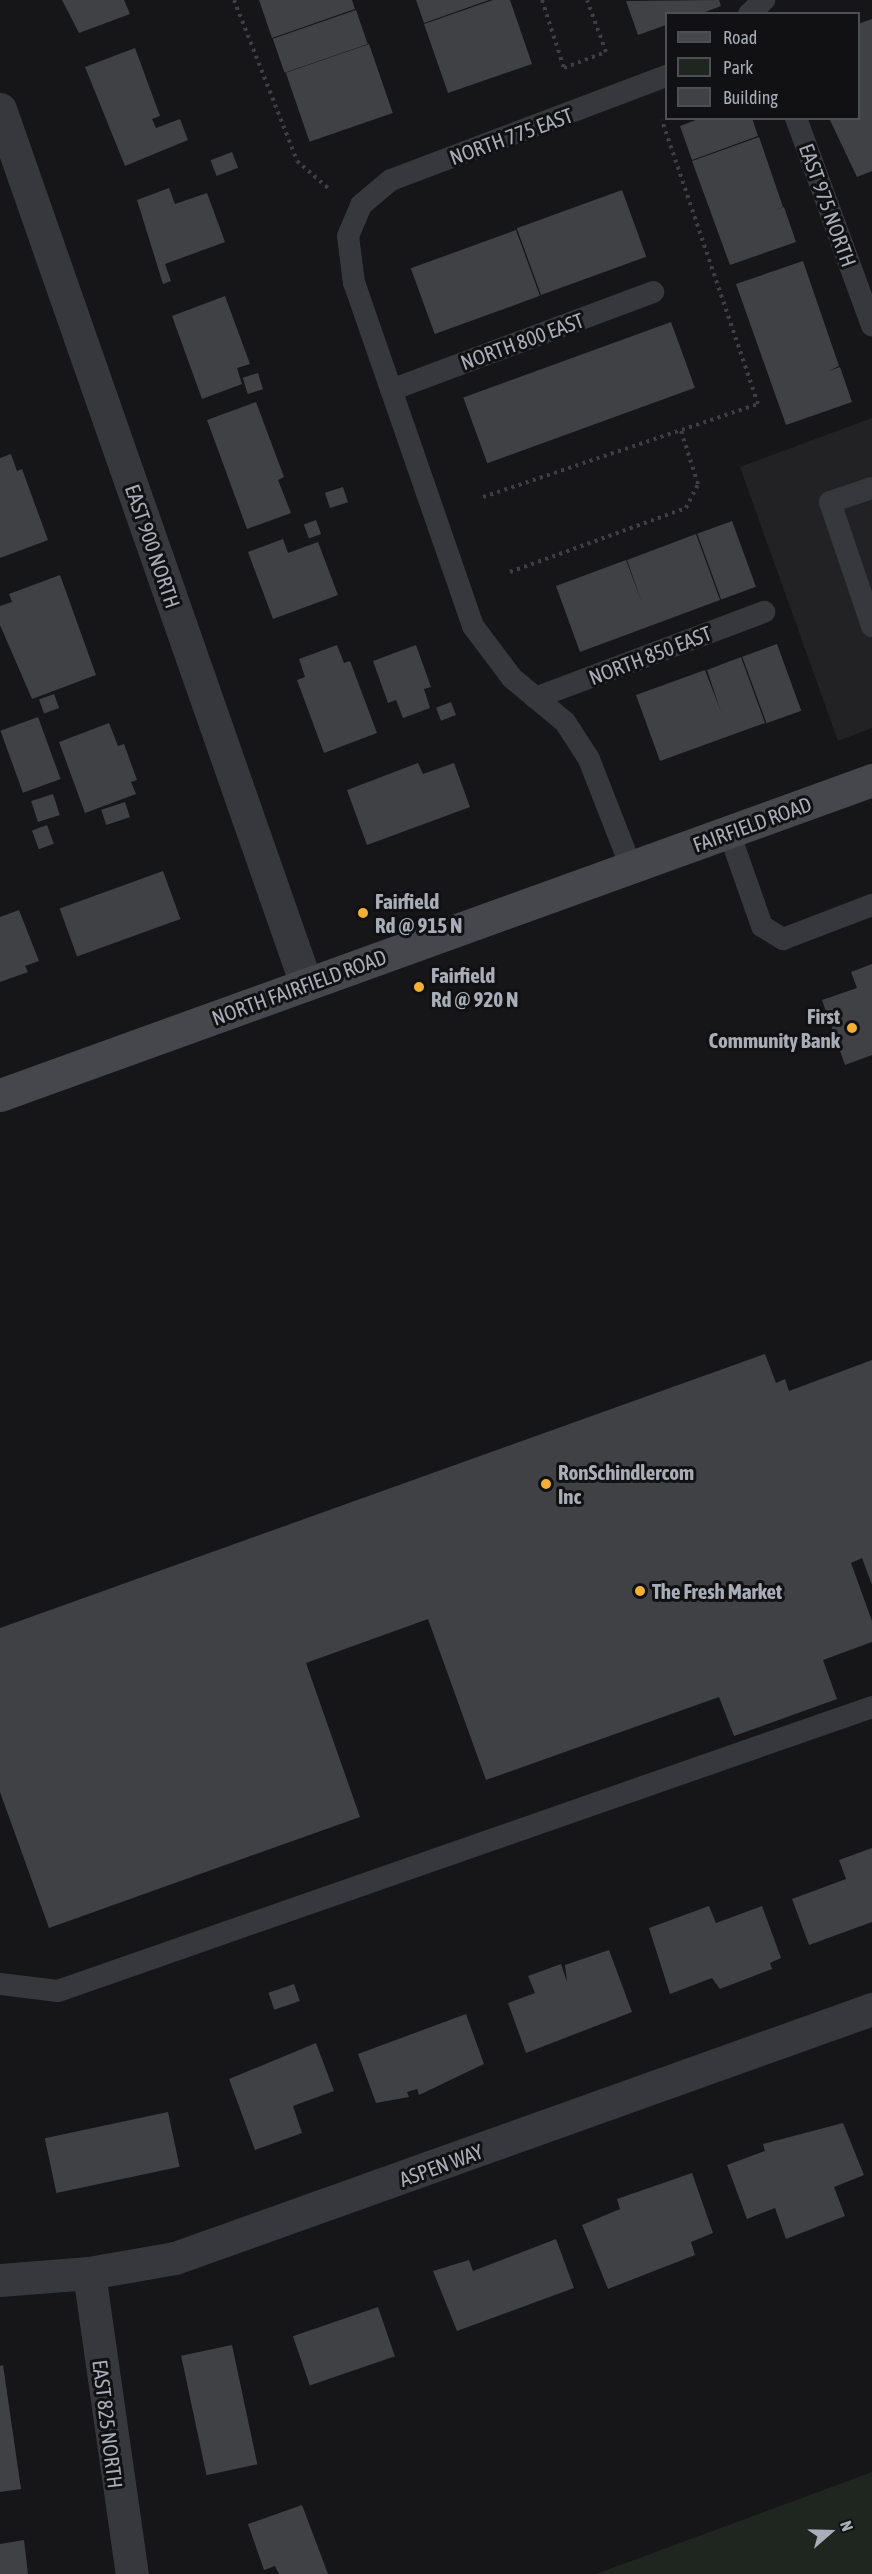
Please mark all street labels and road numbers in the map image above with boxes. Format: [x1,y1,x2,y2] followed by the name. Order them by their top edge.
[446,102,576,170] street label: NORTH 775 EAST
[794,140,862,270] street label: EAST 975 NORTH
[457,307,587,375] street label: NORTH 800 EAST
[120,481,186,611] street label: EAST 900 NORTH
[585,620,715,690] street label: NORTH 850 EAST
[689,791,815,857] street label: FAIRFIELD ROAD
[208,944,390,1030] street label: NORTH FAIRFIELD ROAD
[396,2138,486,2192] street label: ASPEN WAY
[88,2358,128,2490] street label: EAST 825 NORTH

